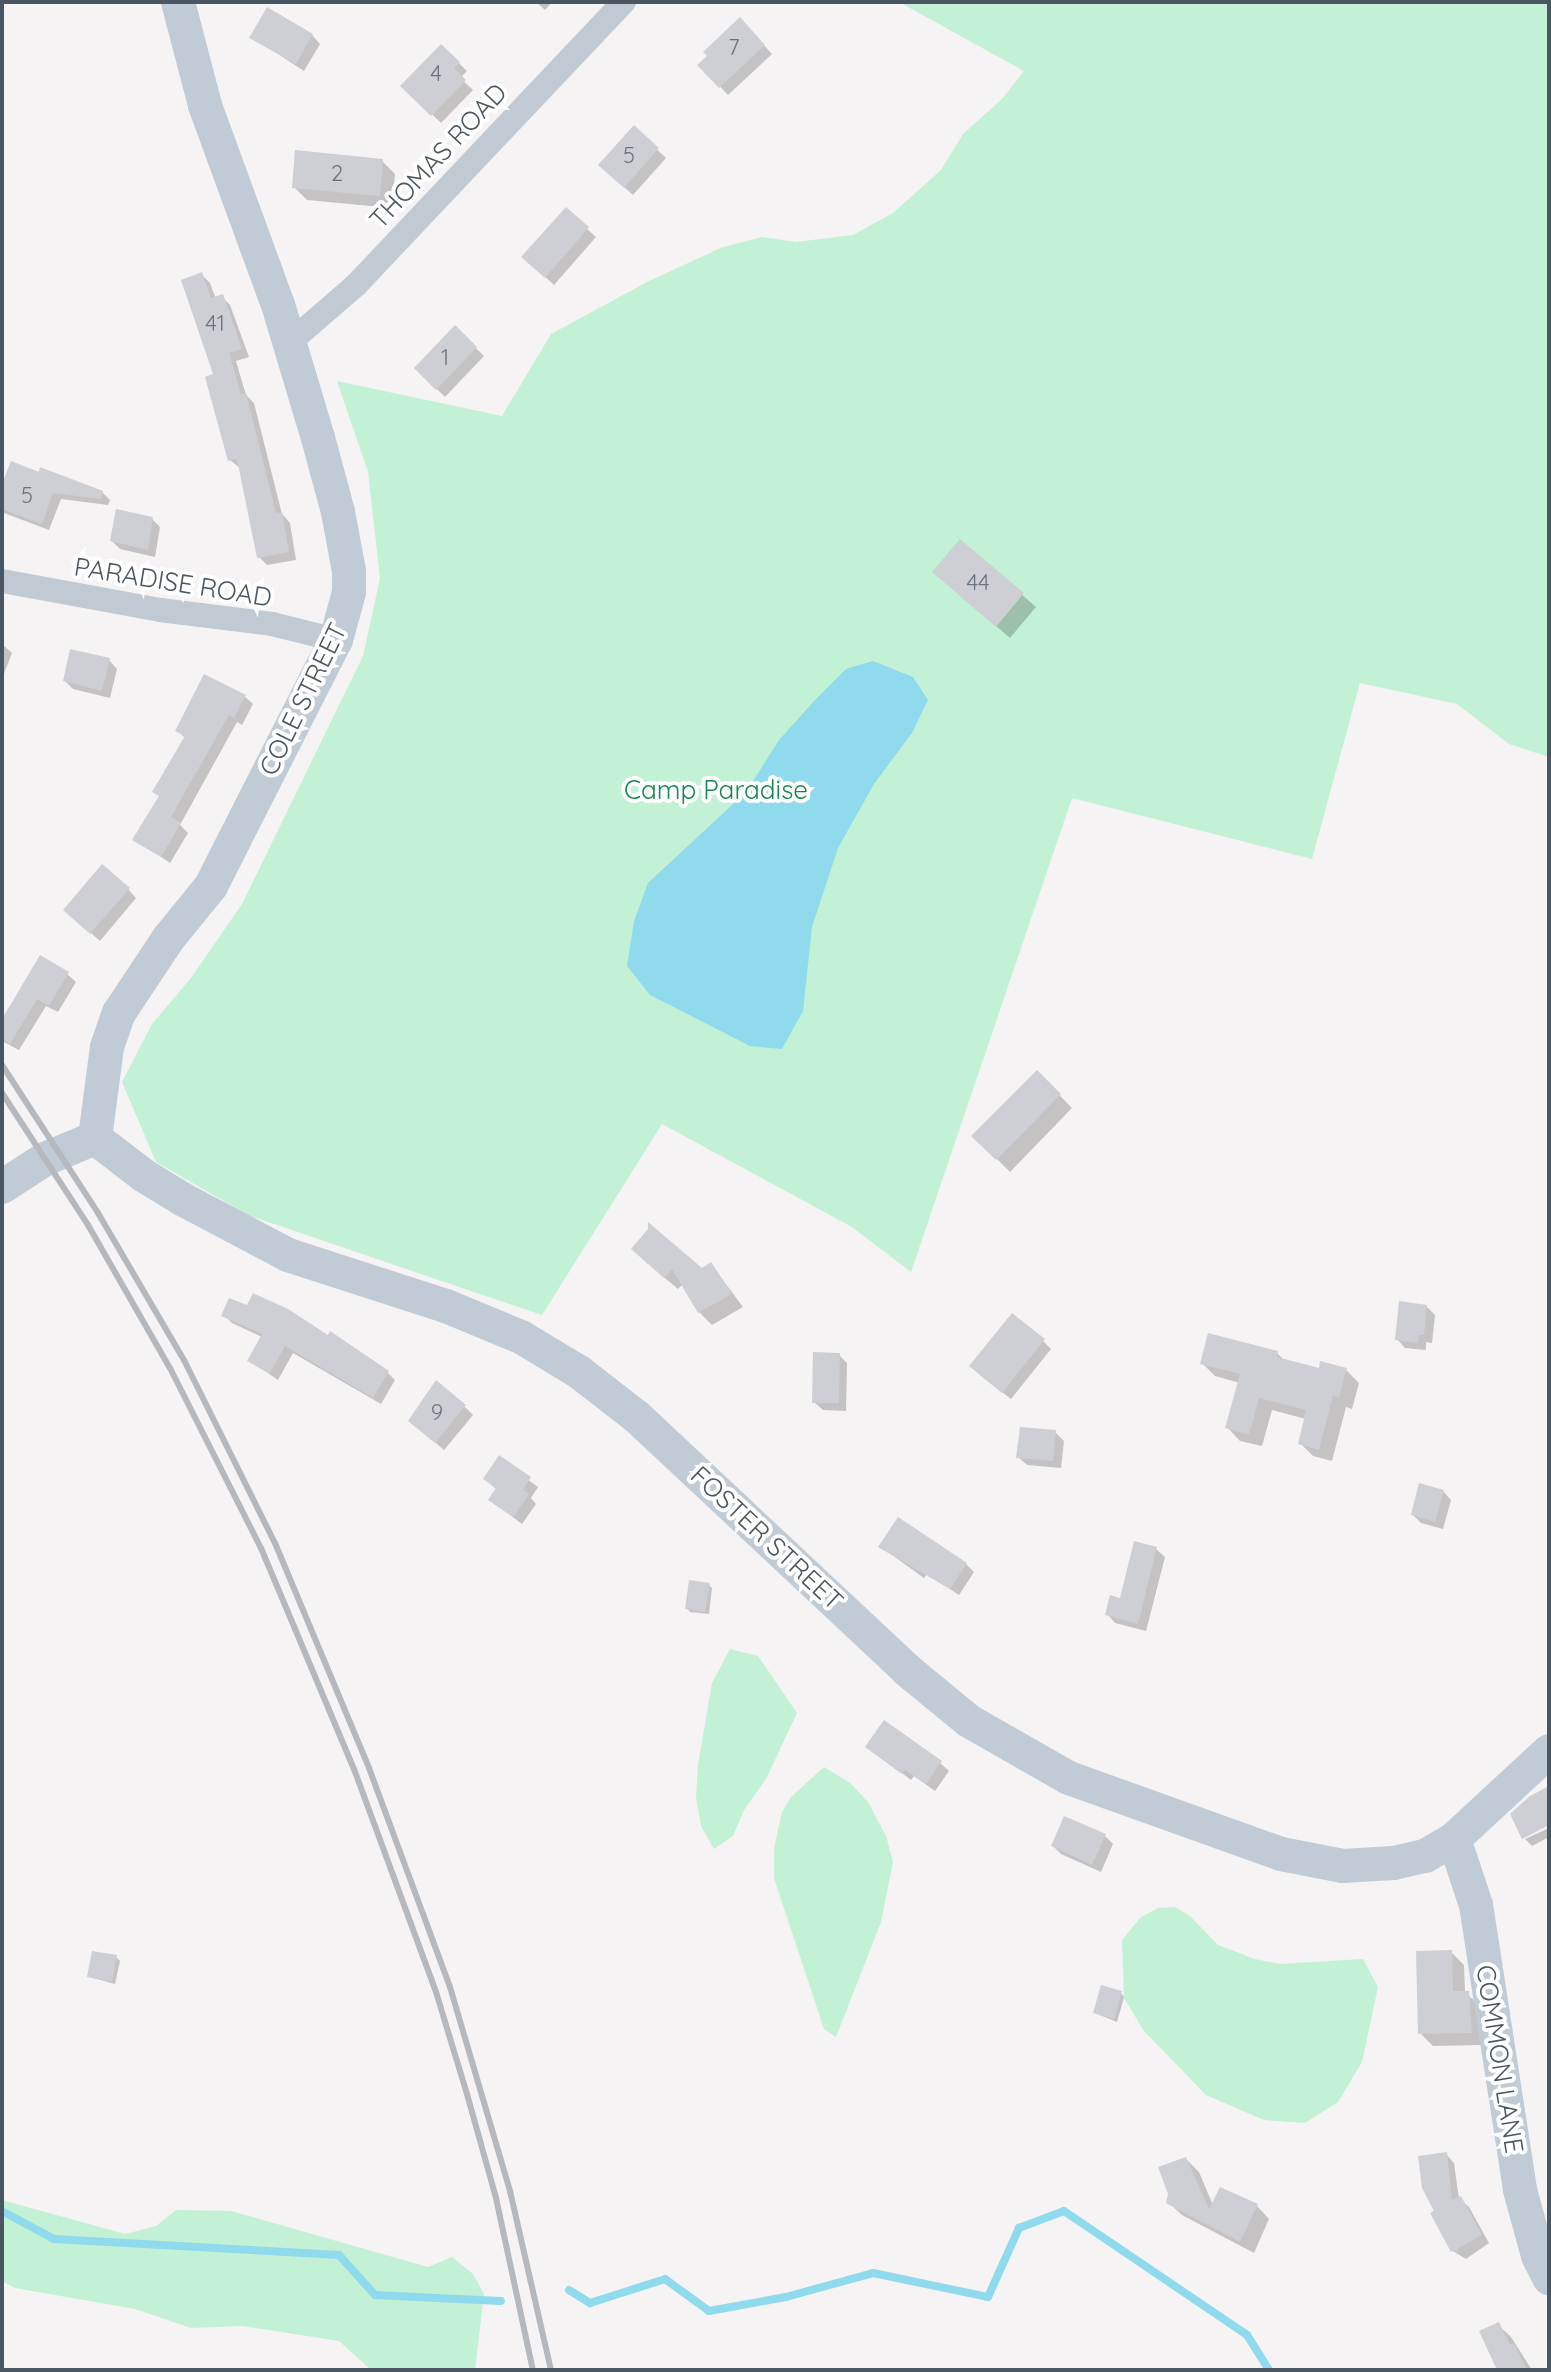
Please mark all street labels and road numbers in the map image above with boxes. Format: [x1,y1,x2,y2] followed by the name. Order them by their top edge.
[363,77,513,235] street label: THOMAS ROAD
[72,551,274,613] street label: PARADISE ROAD
[253,618,353,780] street label: COLE STREET
[684,1459,850,1617] street label: FOSTER STREET
[1470,1963,1530,2155] street label: COMMON LANE

